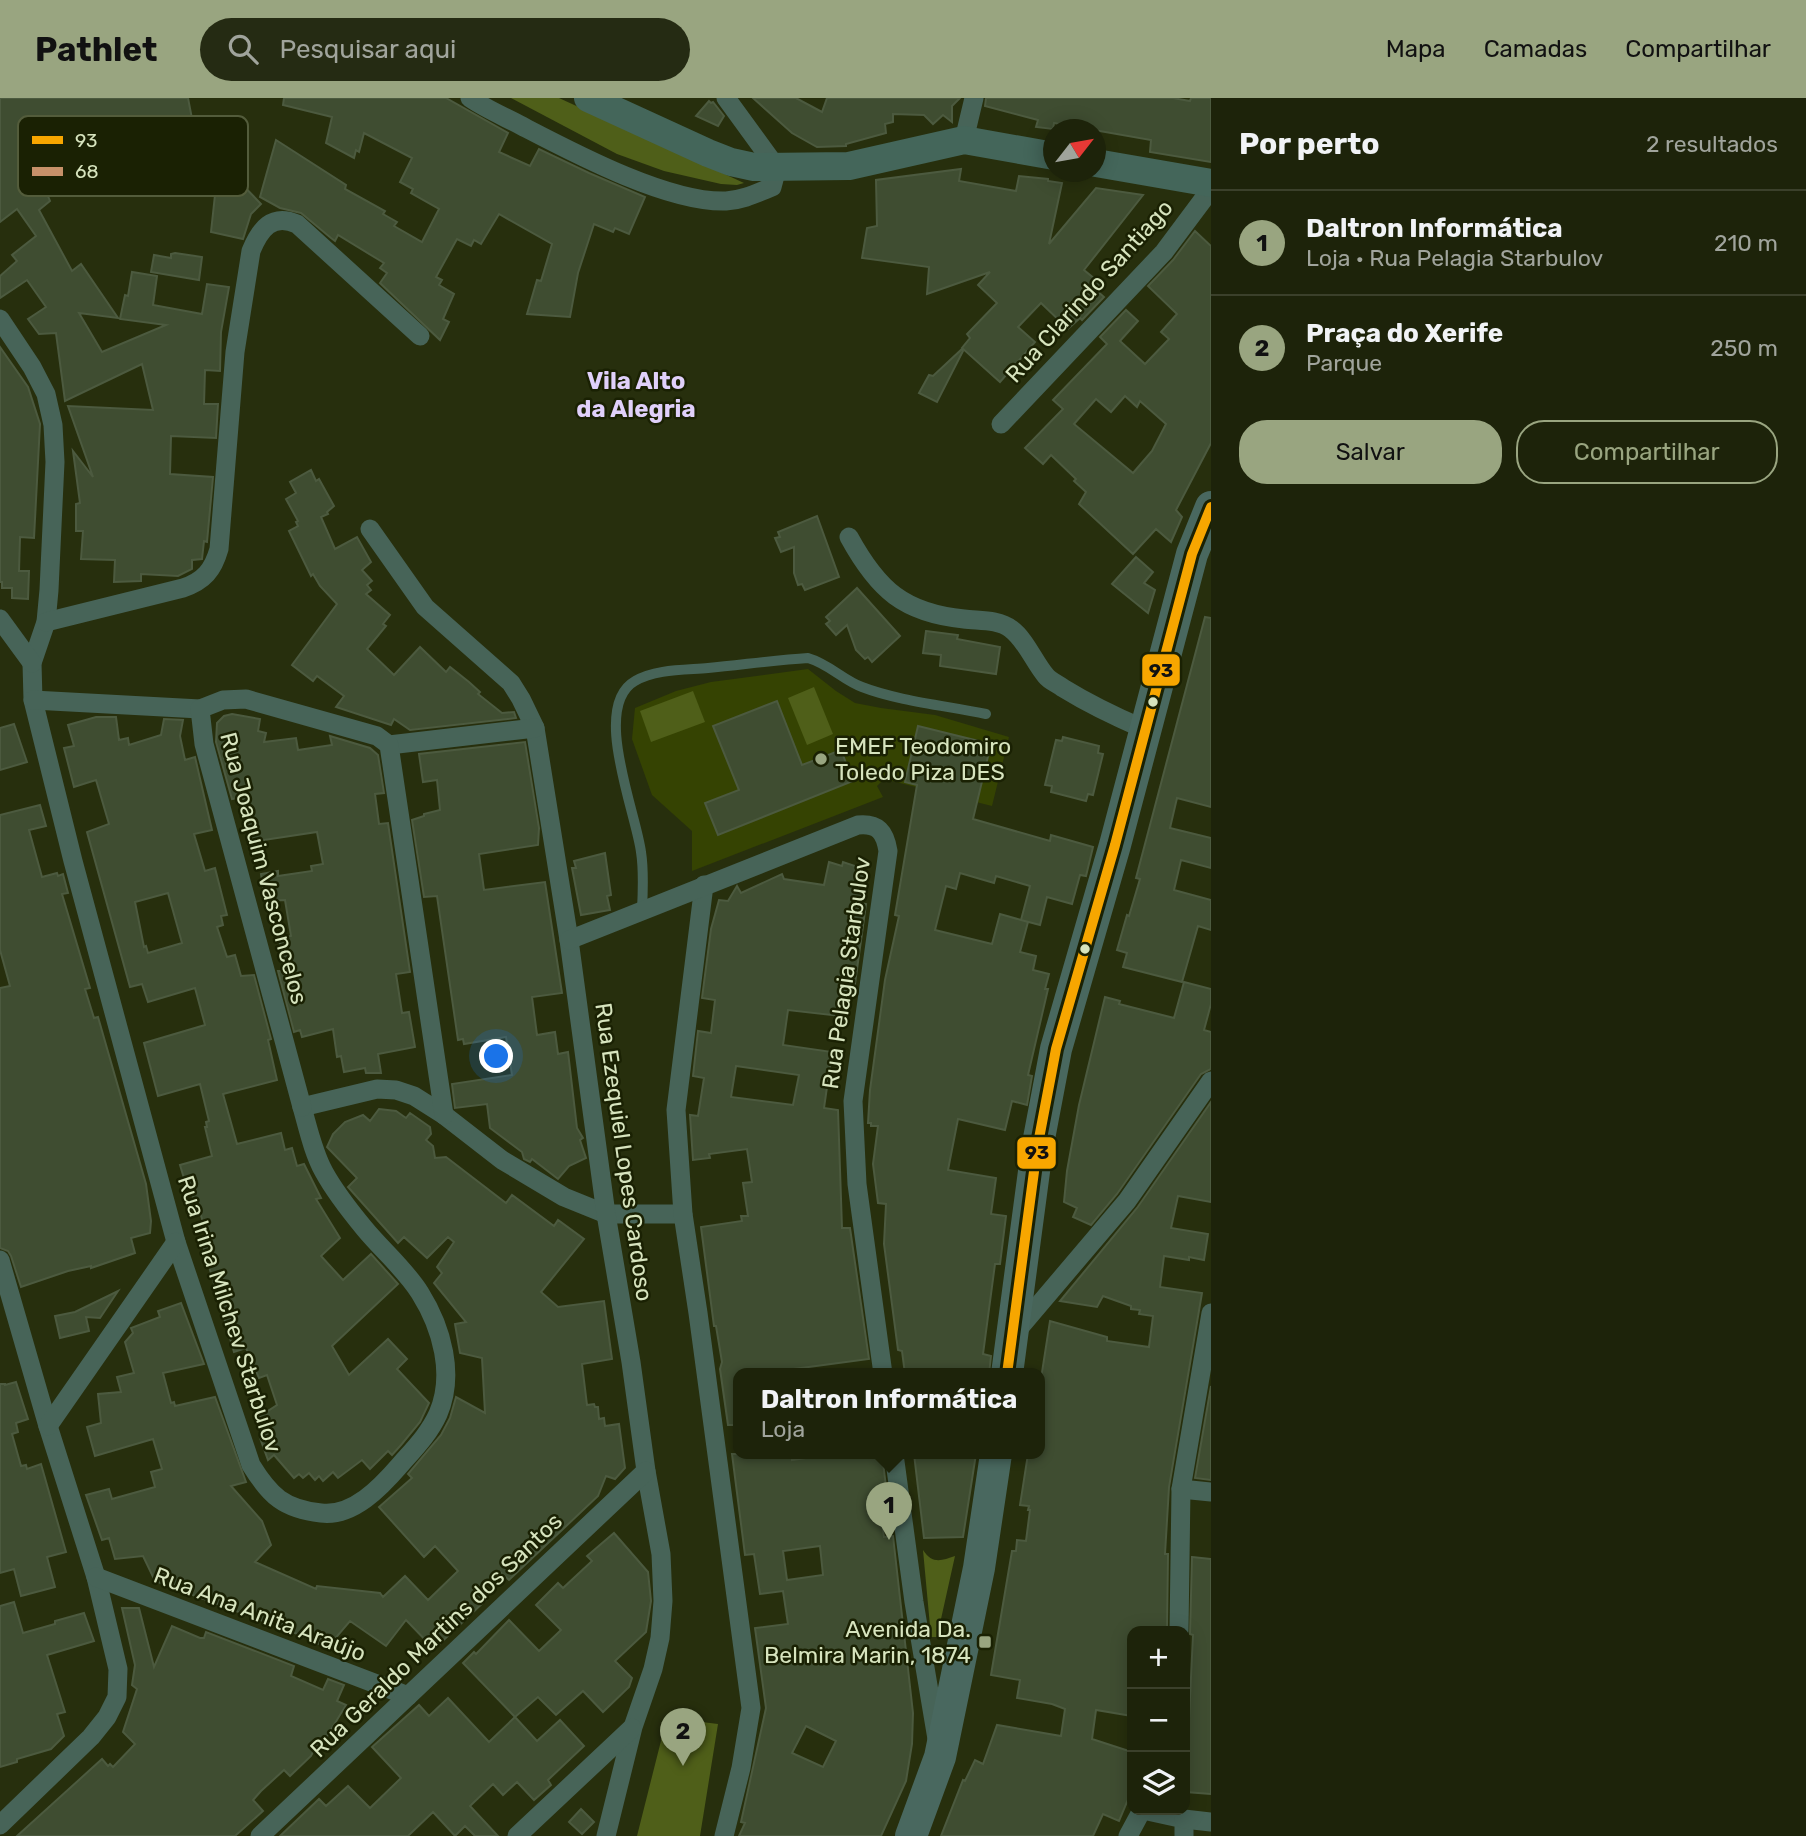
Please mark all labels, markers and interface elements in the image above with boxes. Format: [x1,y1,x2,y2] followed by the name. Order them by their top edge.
[200,18,690,81] search box
[35,30,158,69] text: Pathlet
[224,30,262,68] icon: search
[280,34,456,65] text: Pesquisar aqui
[1386,35,1446,63] text: Mapa
[1484,35,1587,63] text: Camadas
[1625,35,1771,63] text: Compartilhar
[18,116,248,196] legend
[1043,119,1106,182] north arrow
[1239,126,1380,162] text: Por perto
[75,129,97,152] text: 93
[1646,130,1778,158] text: 2 resultados
[75,160,99,183] text: 68
[999,194,1179,388] street label: Rua Clarindo Santiago
[1306,213,1563,244] text: Daltron Informática
[1256,229,1268,257] text: 1
[1714,229,1778,257] text: 210 m
[1306,244,1603,272] text: Loja · Rua Pelagia Starbulov
[1306,318,1503,349] text: Praça do Xerife
[1255,334,1269,362] text: 2
[1710,334,1778,362] text: 250 m
[1306,349,1382,377] text: Parque
[576,367,696,423] district label: Vila Alto da Alegria
[1239,420,1502,484] button: Salvar
[1516,420,1778,484] button: Compartilhar
[1141,653,1181,687] line badge: 93
[1149,659,1173,682] text: 93
[1146,695,1160,709] unlabelled marker
[214,729,314,1007] street label: Rua Joaquim Vasconcelos
[835,732,1011,786] place label: EMEF Teodomiro Toledo Piza DES
[813,751,829,767] marker: EMEF Teodomiro Toledo Piza DES
[816,855,876,1091] street label: Rua Pelagia Starbulov
[1078,942,1092,956] unlabelled marker
[589,1001,659,1303] street label: Rua Ezequiel Lopes Cardoso
[479,1039,513,1073] your location
[1016,1136,1057,1170] line badge: 93
[1025,1141,1049,1164] text: 93
[172,1172,288,1456] street label: Rua Irina Milchev Starbulov
[733,1368,1045,1459] popup
[761,1384,1017,1415] text: Daltron Informática
[761,1415,805,1443] text: Loja
[866,1482,912,1540] pin: 1
[304,1507,568,1763] street label: Rua Geraldo Martins dos Santos
[150,1561,370,1667] street label: Rua Ana Anita Araújo
[764,1615,971,1669] place label: Avenida Da. Belmira Marin, 1874
[1127,1626,1190,1815] map controls
[1127,1626,1190,1689] button: +
[977,1634,993,1650] marker: Avenida Da. Belmira Marin, 1874
[1127,1689,1190,1752] button: −
[660,1708,706,1766] pin: 2
[1127,1752,1190,1815] button: layers

